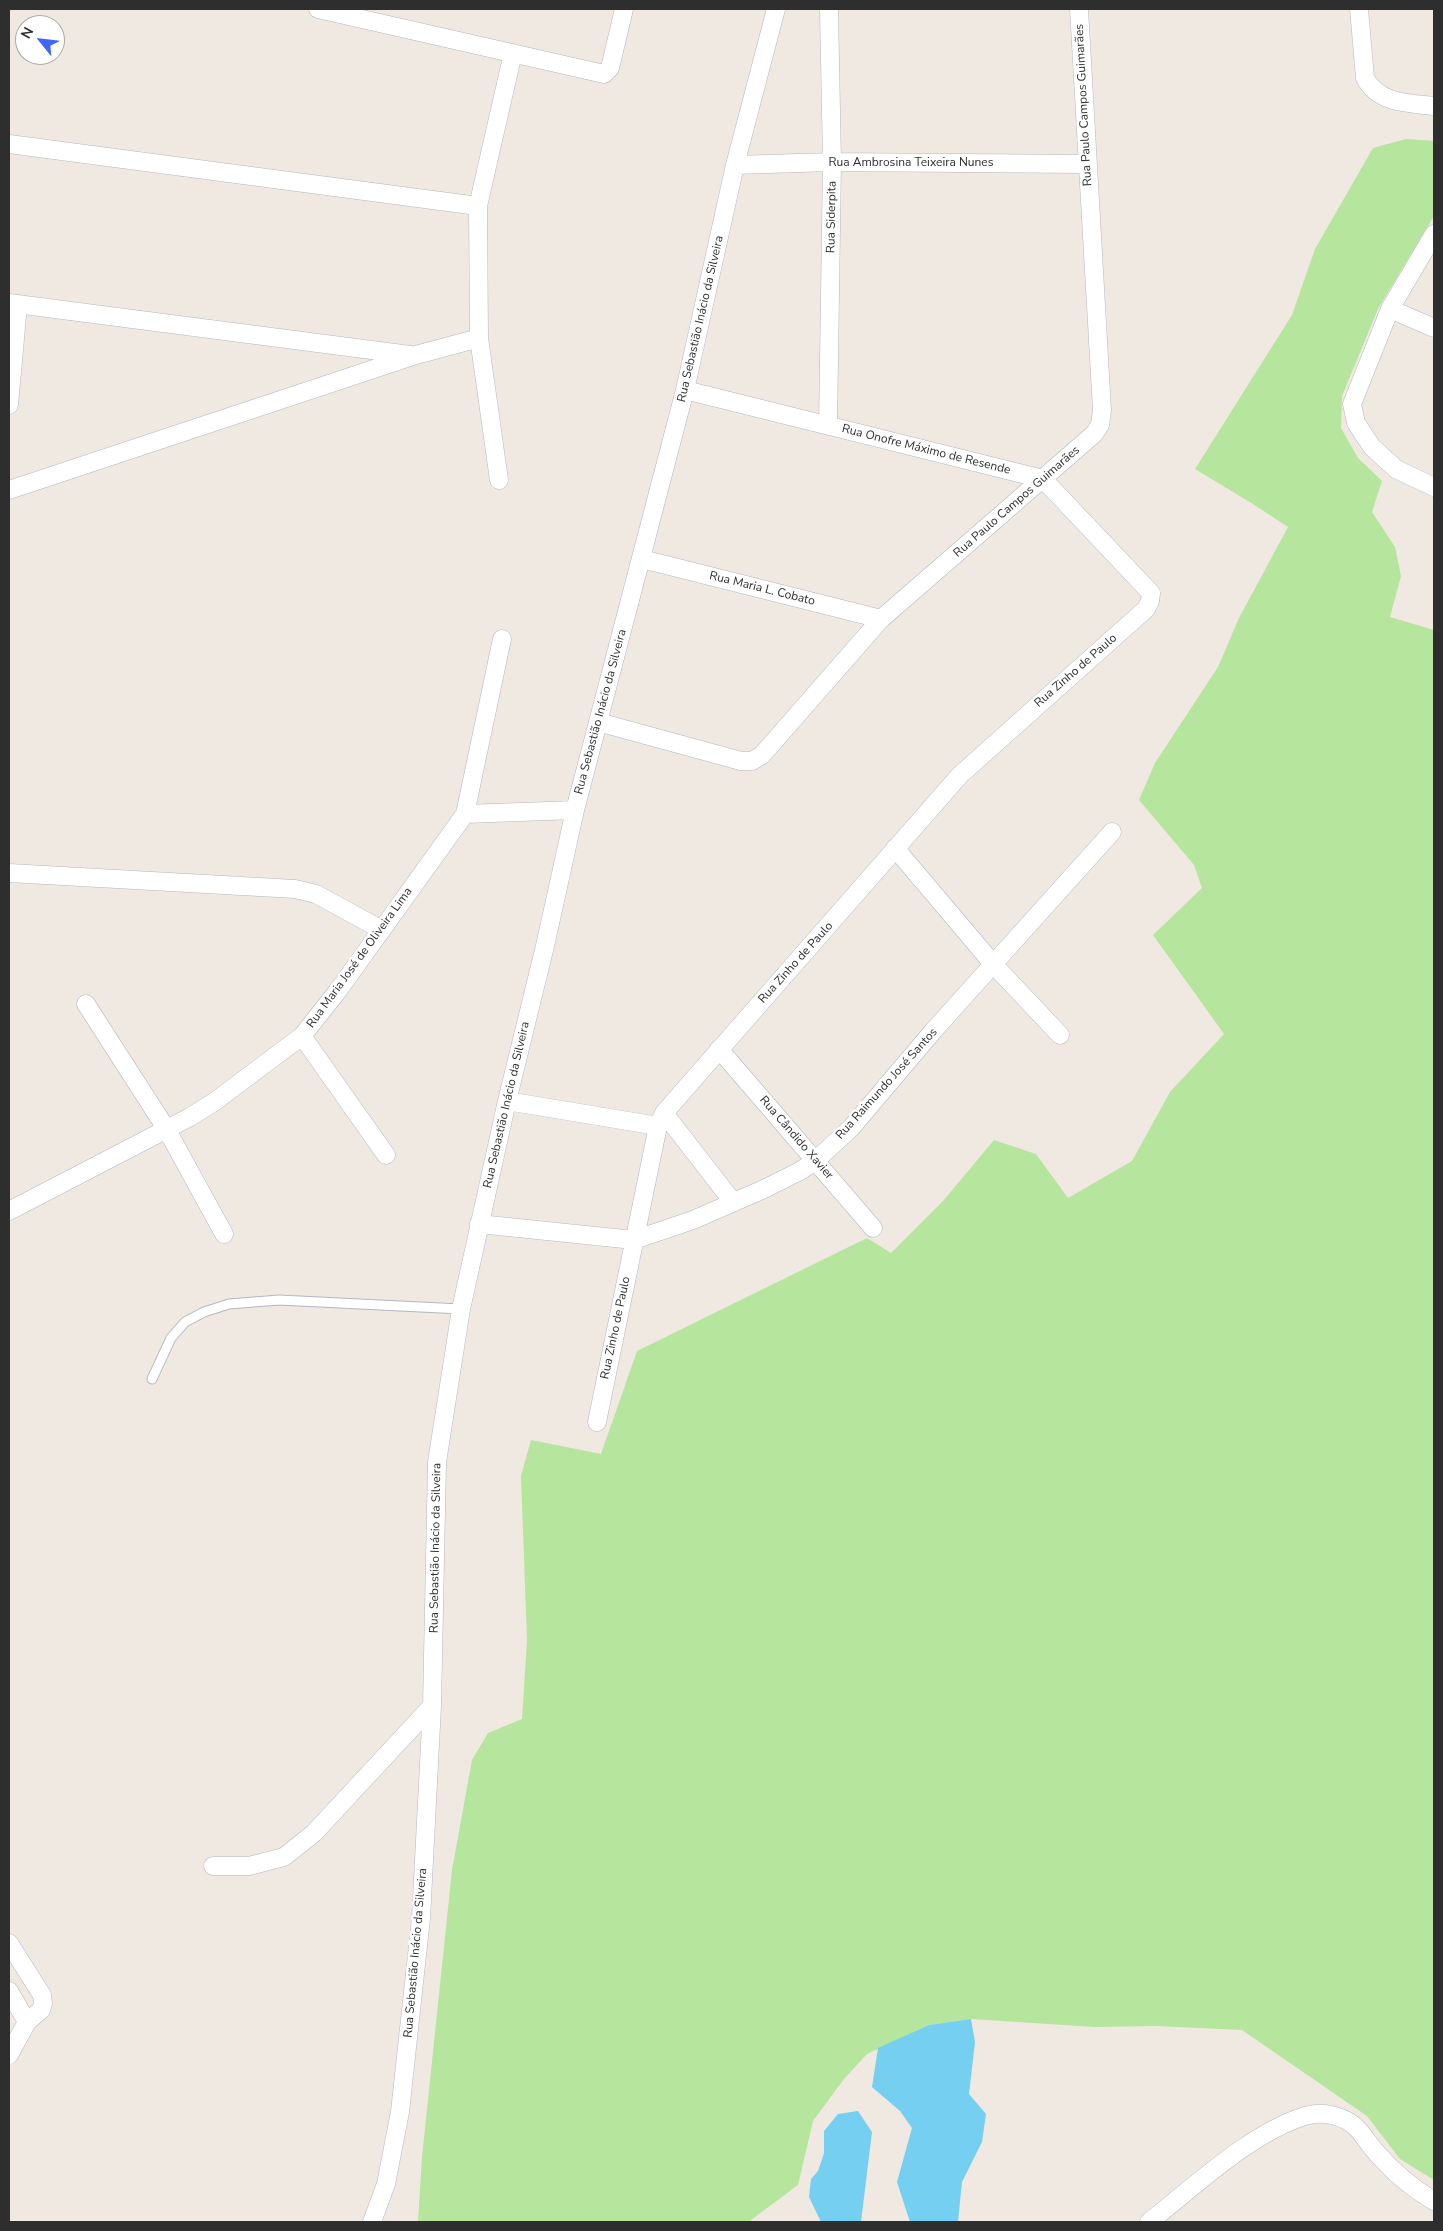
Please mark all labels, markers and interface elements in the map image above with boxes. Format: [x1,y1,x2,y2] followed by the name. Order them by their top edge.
[15,15,65,65] north arrow
[1073,23,1095,187] street label: Rua Paulo Campos Guimarães
[16,24,38,42] text: N
[829,156,993,170] street label: Rua Ambrosina Teixeira Nunes
[824,181,840,253] street label: Rua Siderpita
[675,234,727,404] street label: Rua Sebastião Inácio da Silveira
[840,422,1012,478] street label: Rua Onofre Máximo de Resende
[951,443,1083,561] street label: Rua Paulo Campos Guimarães
[708,569,816,609] street label: Rua Maria L. Cobato
[572,628,630,796] street label: Rua Sebastião Inácio da Silveira
[1032,631,1120,711] street label: Rua Zinho de Paulo
[304,885,416,1031] street label: Rua Maria José de Oliveira Lima
[756,919,836,1007] street label: Rua Zinho de Paulo
[481,1020,533,1190] street label: Rua Sebastião Inácio da Silveira
[833,1025,941,1143] street label: Rua Raimundo José Santos
[756,1093,836,1183] street label: Rua Cândido Xavier
[598,1275,634,1381] street label: Rua Zinho de Paulo
[427,1463,445,1633] street label: Rua Sebastião Inácio da Silveira
[401,1868,431,2038] street label: Rua Sebastião Inácio da Silveira

